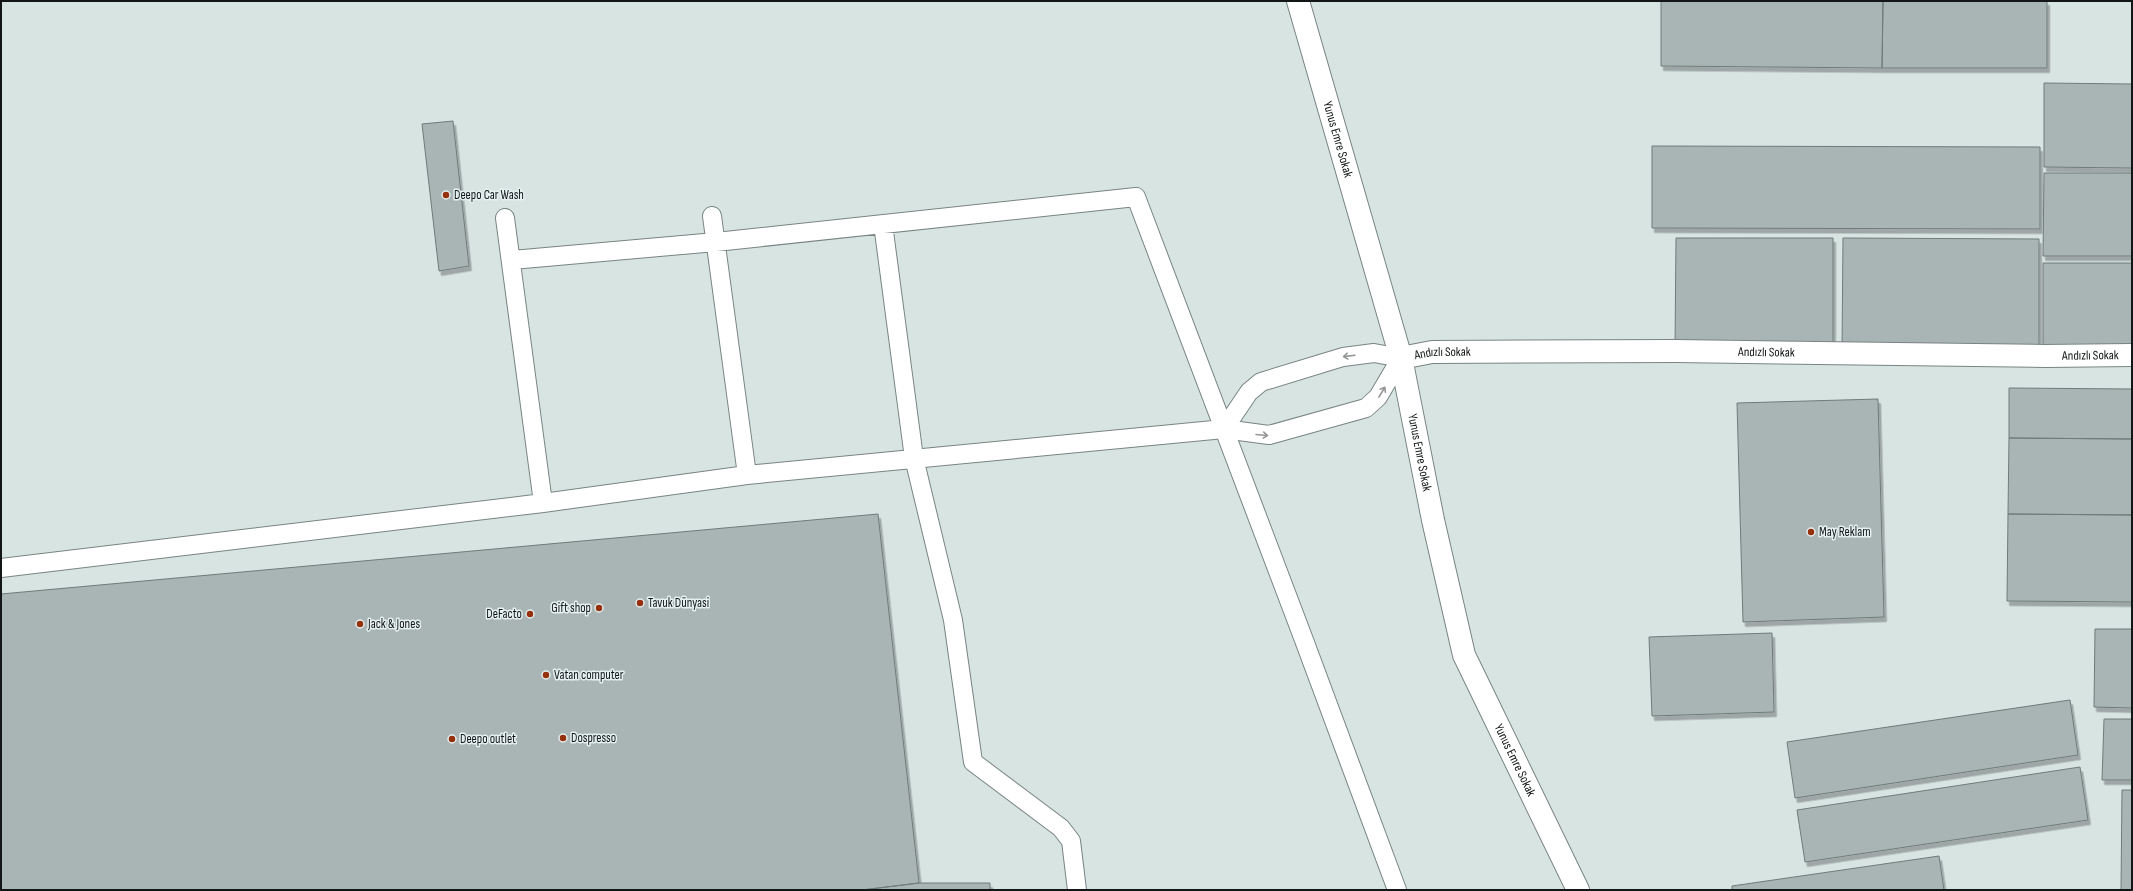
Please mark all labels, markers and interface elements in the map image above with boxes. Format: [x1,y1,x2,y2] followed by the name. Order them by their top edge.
[1319,99,1357,179] street label: Yunus Emre Sokak
[454,187,524,203] place label: Deepo Car Wash
[441,190,451,200] marker: Deepo Car Wash
[1412,344,1471,363] street label: Andızlı Sokak
[1737,344,1795,361] street label: Andızlı Sokak
[2061,347,2119,364] street label: Andızlı Sokak
[1343,352,1356,360] one-way arrow
[1378,386,1386,398] one-way arrow
[1404,413,1435,493] street label: Yunus Emre Sokak
[1256,431,1269,438] one-way arrow
[1819,524,1871,540] place label: May Reklam
[1806,527,1816,537] marker: May Reklam
[648,595,709,611] place label: Tavuk Dünyasi
[635,598,645,608] marker: Tavuk Dünyasi
[551,600,591,616] place label: Gift shop
[594,603,604,613] marker: Gift shop
[486,606,522,622] place label: DeFacto
[525,609,535,619] marker: DeFacto
[367,616,420,632] place label: Jack & Jones
[355,619,365,629] marker: Jack & Jones
[554,667,624,683] place label: Vatan computer
[541,670,551,680] marker: Vatan computer
[1491,721,1539,799] street label: Yunus Emre Sokak
[571,730,616,746] place label: Dospresso
[460,731,516,747] place label: Deepo outlet
[558,733,568,743] marker: Dospresso
[447,734,457,744] marker: Deepo outlet

